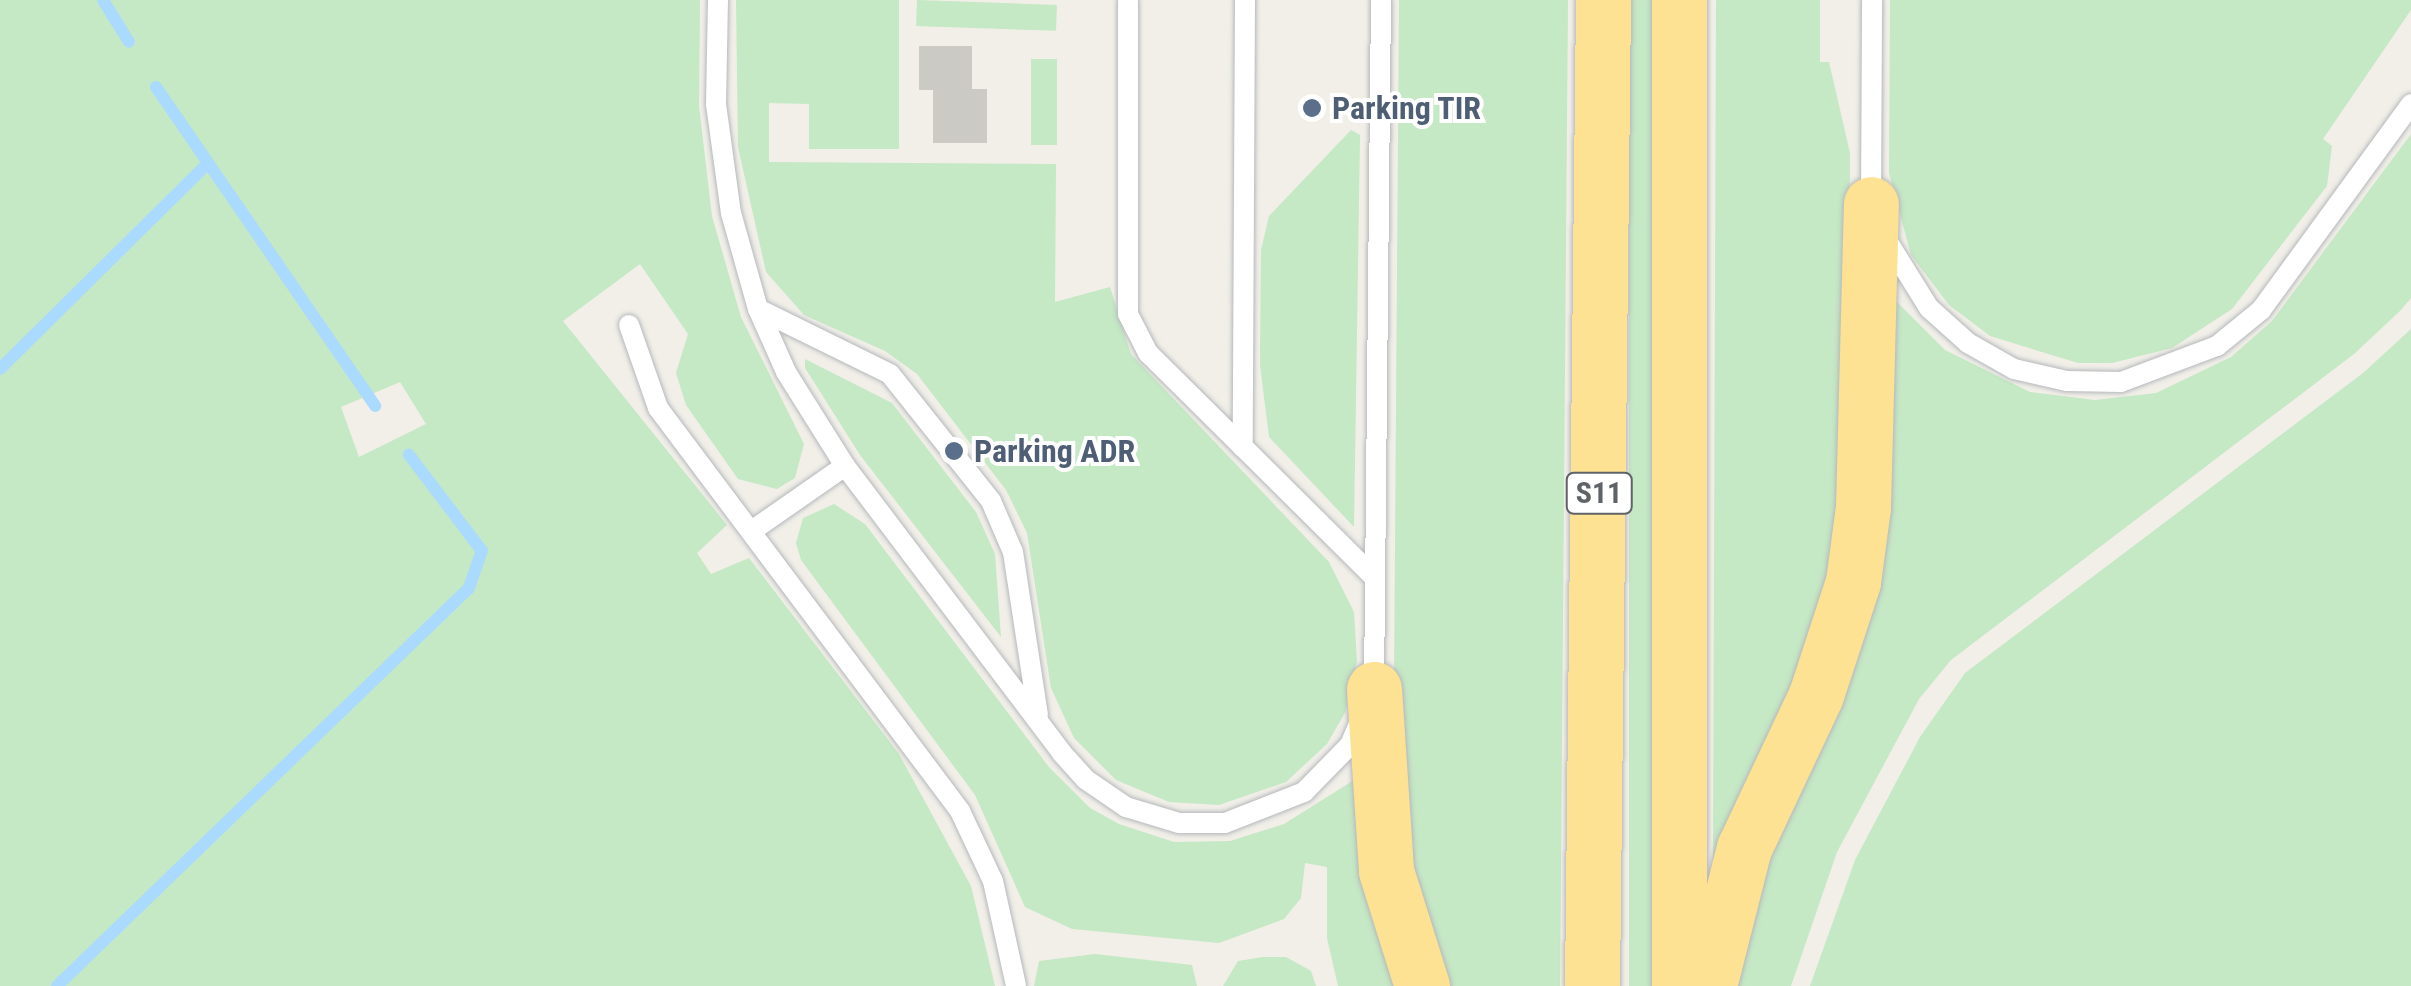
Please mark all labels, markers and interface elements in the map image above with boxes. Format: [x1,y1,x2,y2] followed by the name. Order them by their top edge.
[1332,89,1482,127] place label: Parking TIR
[1301,97,1323,119] marker: Parking TIR
[974,432,1135,470] place label: Parking ADR
[943,440,965,462] marker: Parking ADR
[1564,468,1634,518] road number: S11

